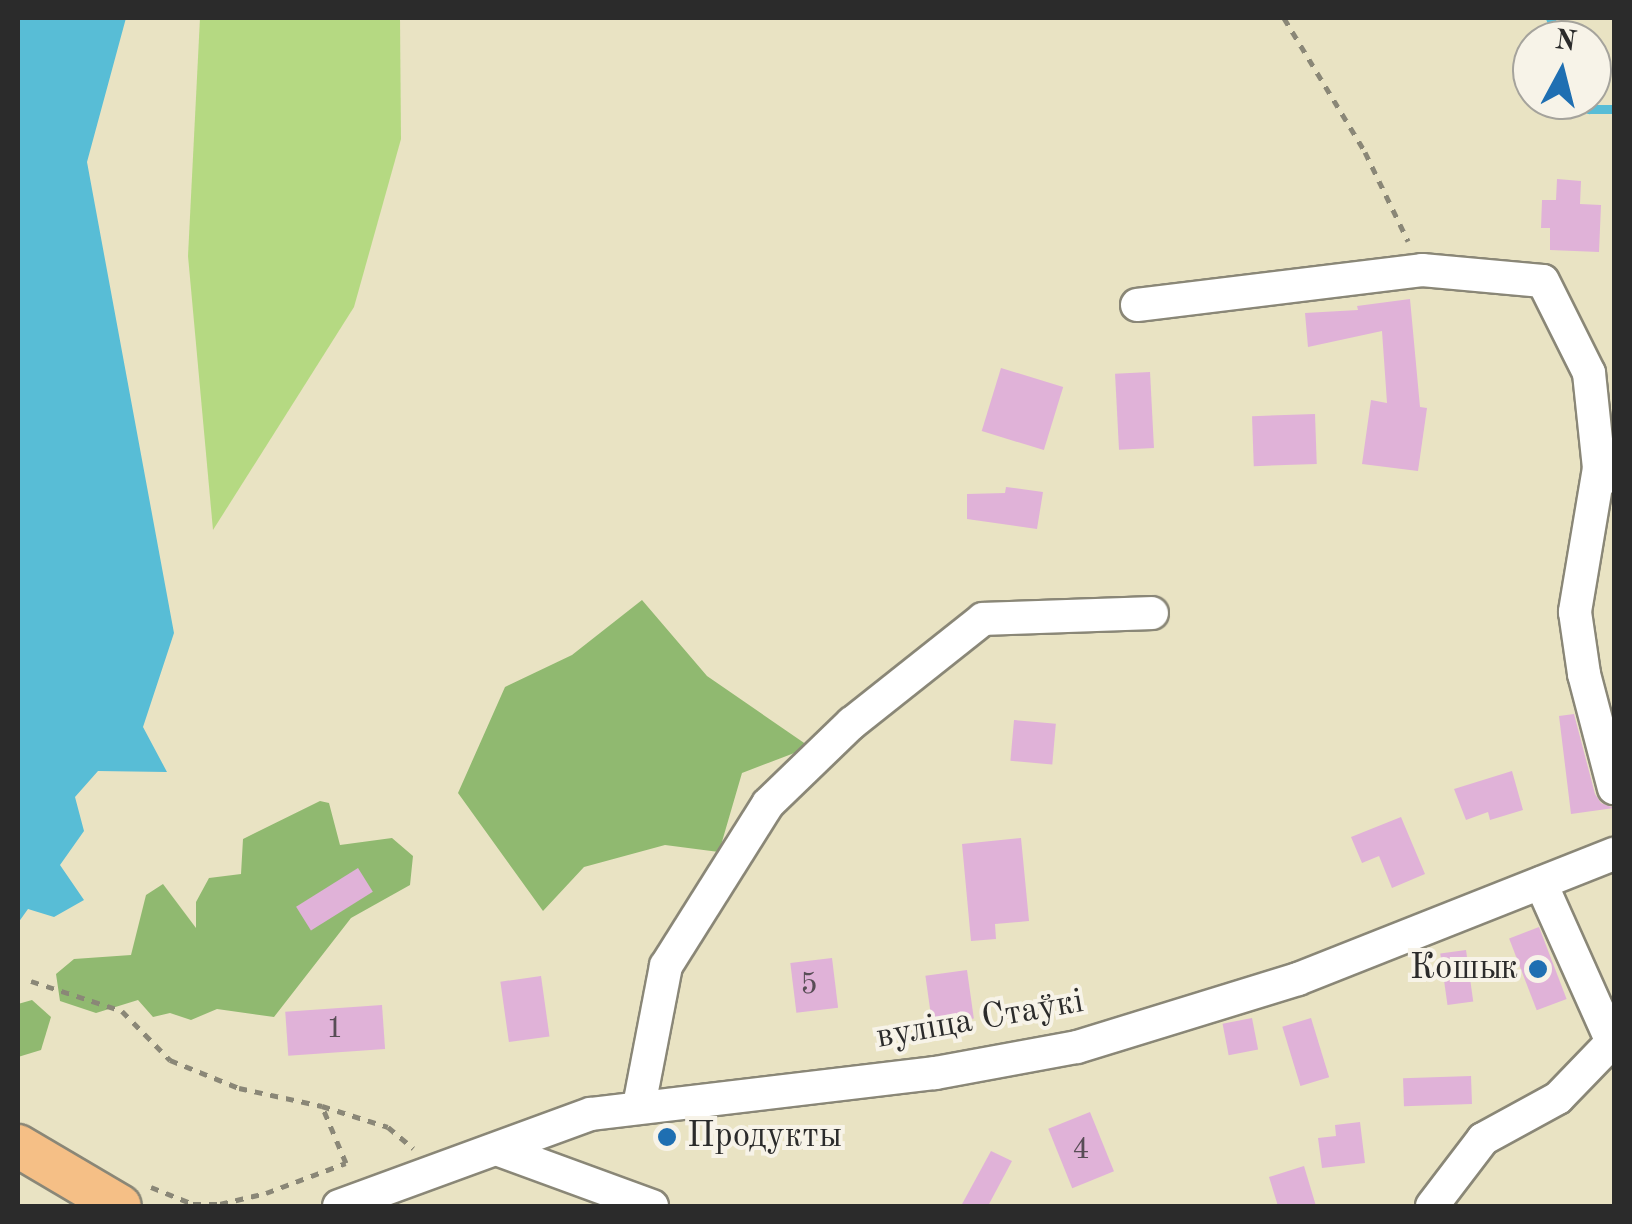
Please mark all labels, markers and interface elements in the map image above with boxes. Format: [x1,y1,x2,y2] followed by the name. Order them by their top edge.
[1512,20,1612,120] north arrow
[1553,27,1578,57] text: N
[1410,948,1518,990] place label: Кошык
[1527,958,1549,980] marker: Кошык
[800,967,818,1003] house number: 5
[873,981,1087,1059] street label: вуліца Стаўкі
[326,1011,344,1047] house number: 1
[687,1116,842,1158] place label: Продукты
[656,1126,678,1148] marker: Продукты
[1072,1132,1090,1168] house number: 4

